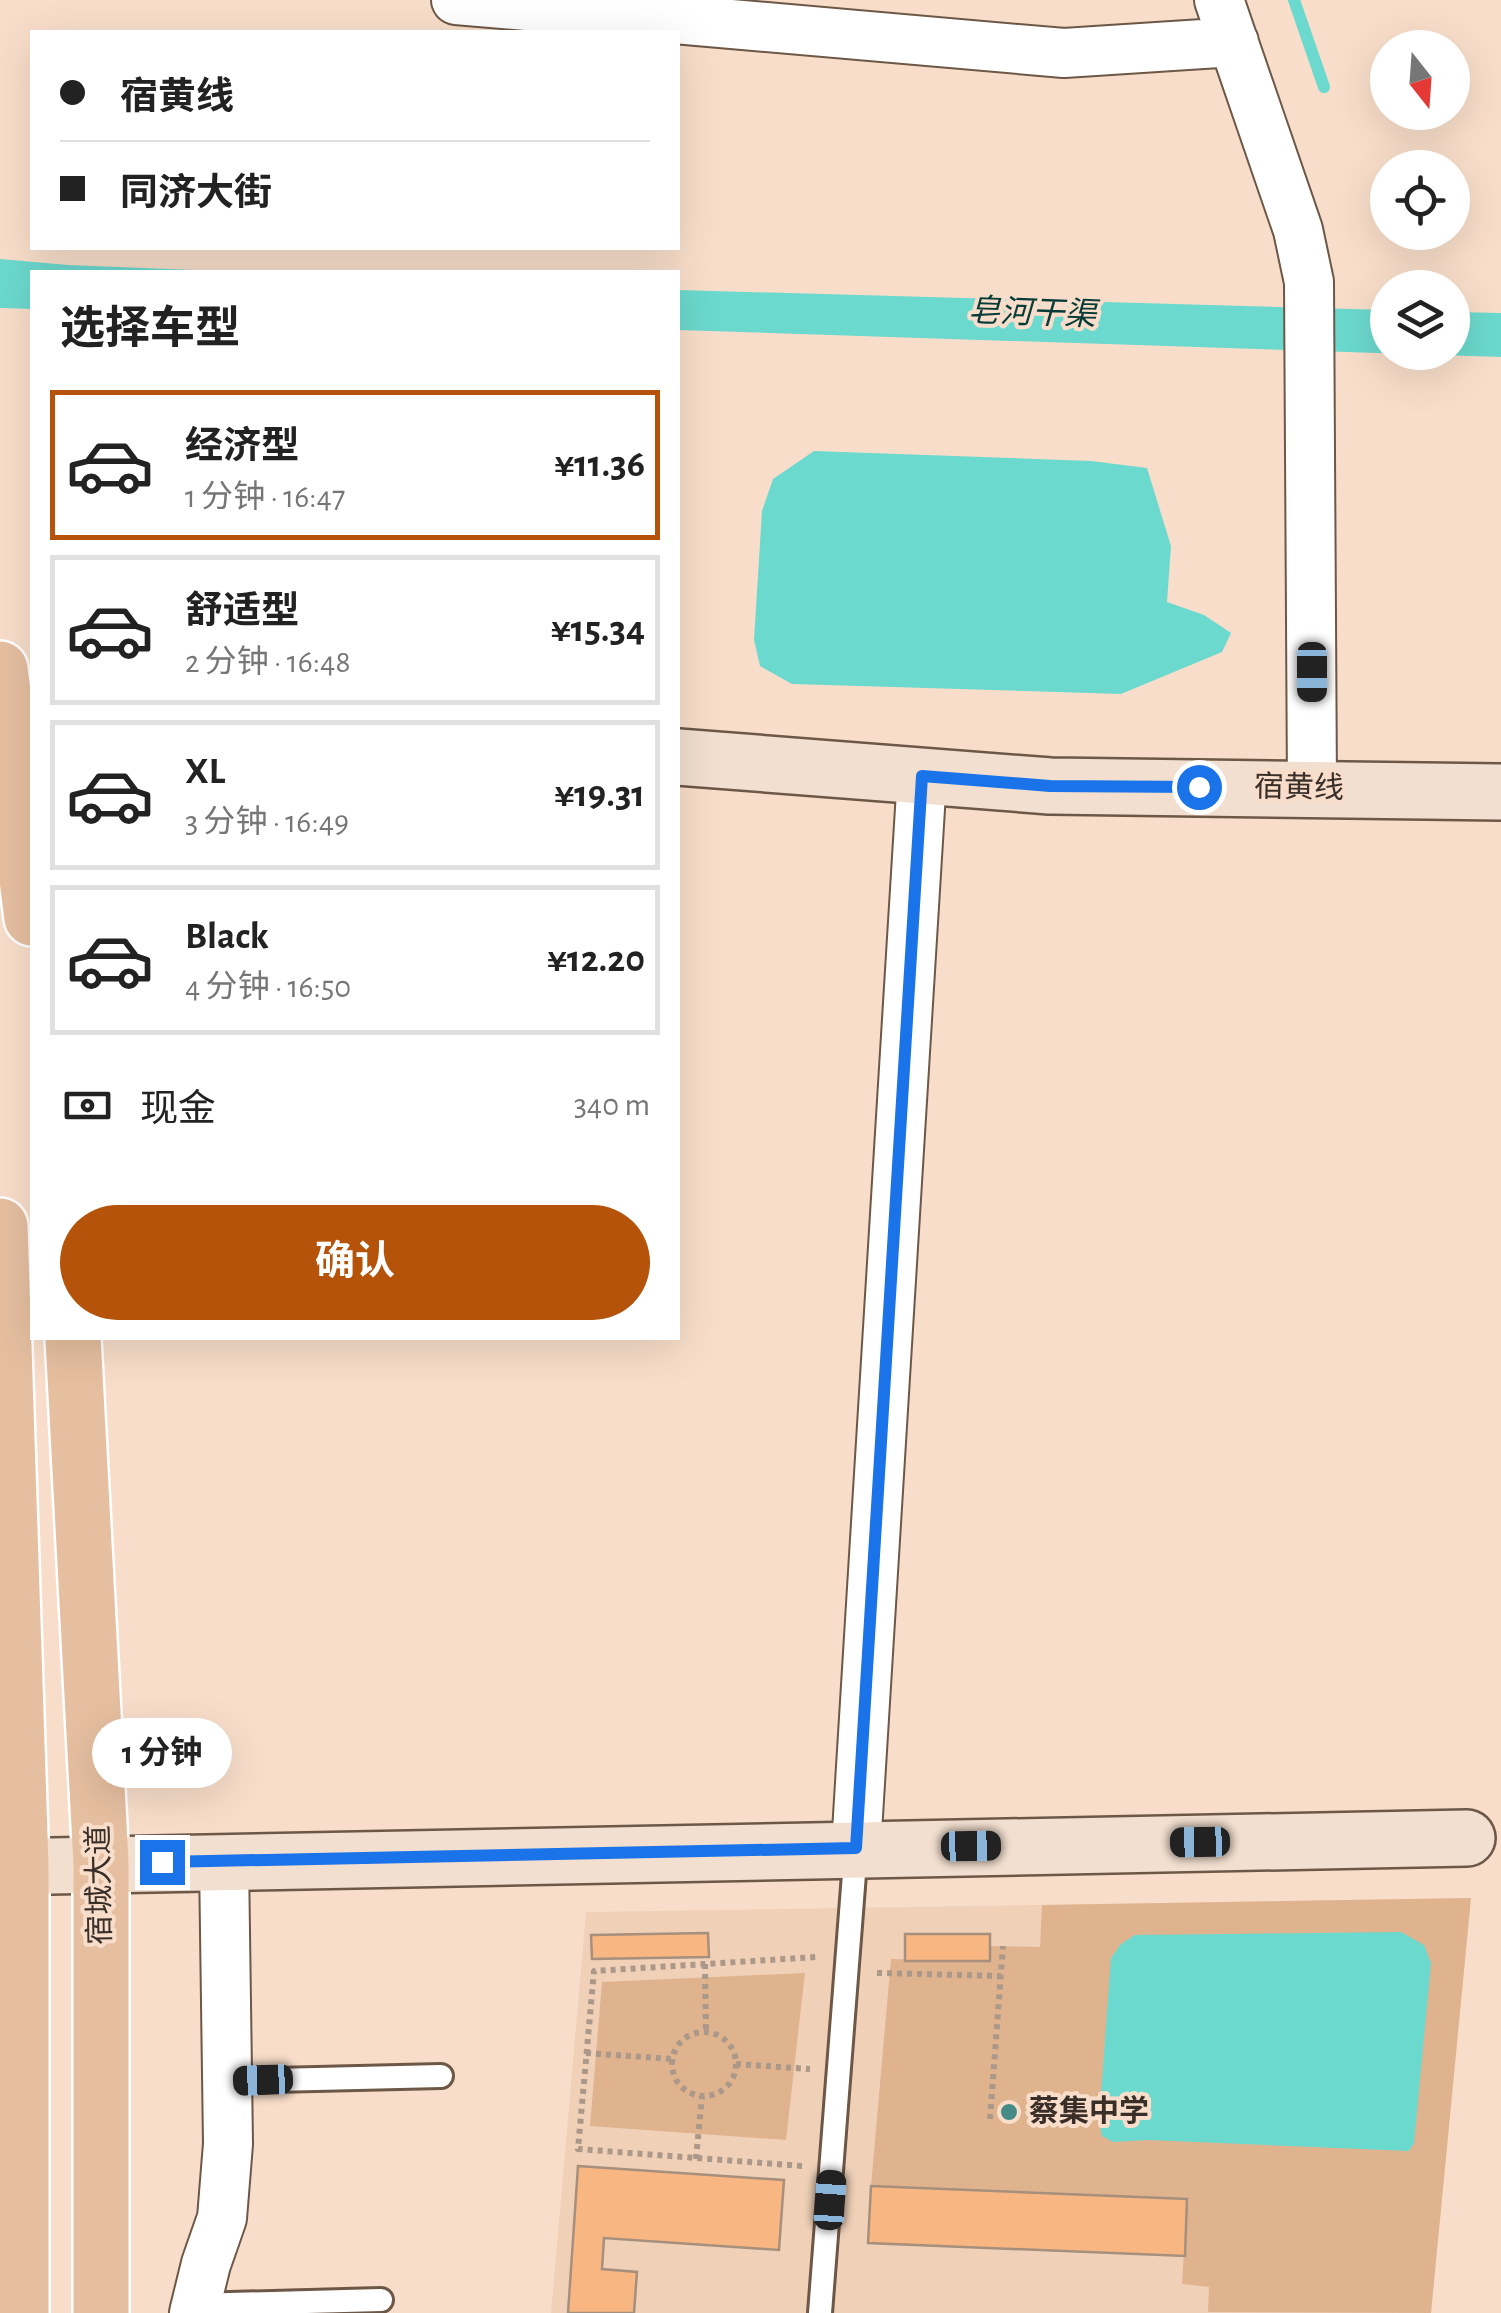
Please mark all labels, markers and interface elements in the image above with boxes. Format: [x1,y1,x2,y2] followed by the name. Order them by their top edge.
[1370,30,1470,130] north arrow
[1370,30,1470,370] map controls
[120,79,234,117] text: 宿黄线
[1370,150,1470,250] button: locate
[120,175,272,213] text: 同济大街
[1370,270,1470,370] button: layers
[967,294,1101,331] water label: 皂河干渠
[60,307,240,352] text: 选择车型
[65,420,155,510] icon: car
[185,428,299,466] text: 经济型
[554,446,645,484] text: ¥11.36
[185,481,345,513] text: 1 分钟 · 16:47
[65,585,155,675] icon: car
[185,593,299,631] text: 舒适型
[551,611,645,649] text: ¥15.34
[1297,642,1327,702] car
[185,646,351,678] text: 2 分钟 · 16:48
[65,750,155,840] icon: car
[185,753,225,791] text: XL
[1177,765,1222,810] route start
[1254,770,1344,804] street label: 宿黄线
[554,776,645,814] text: ¥19.31
[185,806,349,838] text: 3 分钟 · 16:49
[65,915,155,1005] icon: car
[185,918,269,956] text: Black
[547,941,645,979] text: ¥12.20
[185,971,351,1003] text: 4 分钟 · 16:50
[60,1078,115,1133] icon: cash
[574,1089,650,1121] text: 340 m
[140,1091,216,1129] text: 现金
[60,1205,650,1320] button: 确认
[92,1717,232,1787] callout: 1 分钟
[122,1737,202,1769] text: 1 分钟
[82,1825,116,1945] street label: 宿城大道
[1170,1826,1230,1858] car
[941,1830,1001,1862] car
[140,1840,185,1885] route end
[232,2064,294,2096] car
[1029,2095,1149,2127] place label: 蔡集中学
[998,2101,1020,2123] marker: 蔡集中学
[813,2169,847,2231] car

